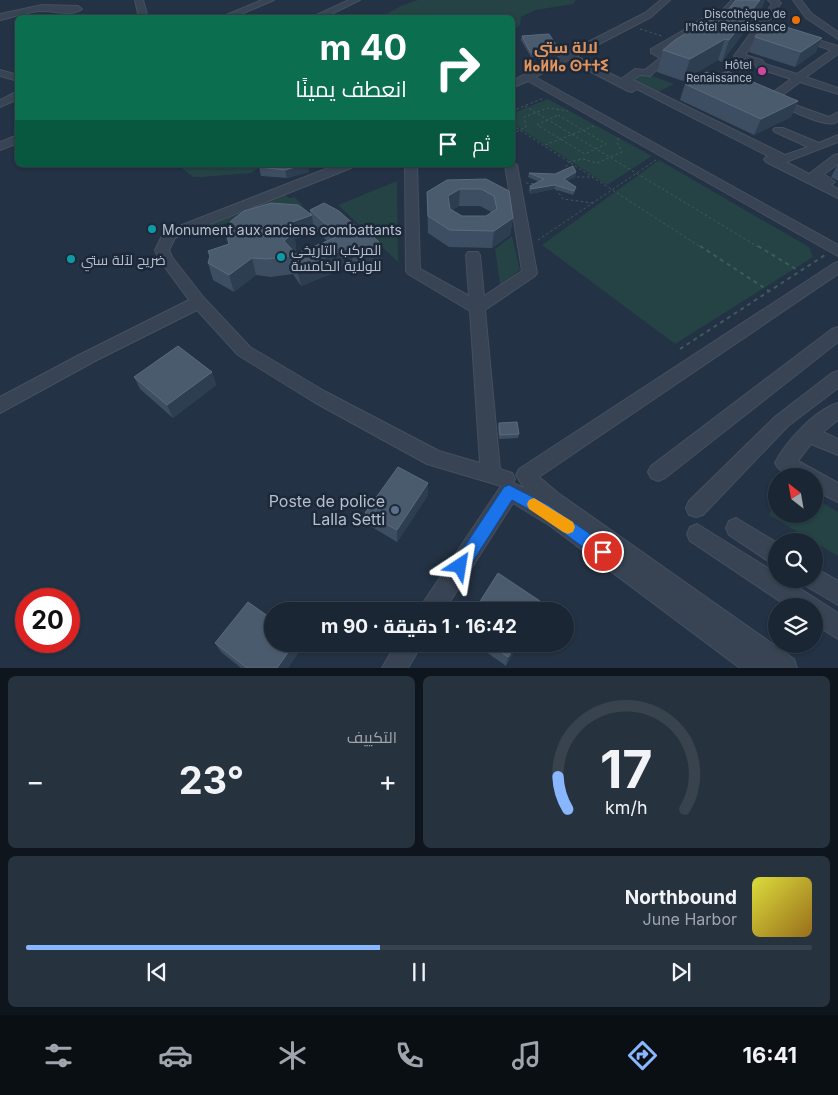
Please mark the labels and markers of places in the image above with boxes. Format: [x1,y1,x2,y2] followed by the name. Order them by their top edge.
[686,7,786,34] place label: Discothèque de l'hôtel Renaissance
[790,14,802,26] marker: Discothèque de l'hôtel Renaissance
[686,58,752,85] place label: Hôtel Renaissance
[756,65,768,77] marker: Hôtel Renaissance
[162,221,402,238] place label: Monument aux anciens combattants
[146,223,158,235] marker: Monument aux anciens combattants
[291,241,382,274] place label: المركب التاريخي للولاية الخامسة
[81,251,166,272] place label: ضريح لآلة ستي
[275,251,287,263] marker: المركب التاريخي للولاية الخامسة
[65,253,77,265] marker: ضريح لآلة ستي
[269,491,385,529] place label: Poste de police Lalla Setti
[389,504,401,516] marker: Poste de police Lalla Setti
[582,531,624,573] pin

